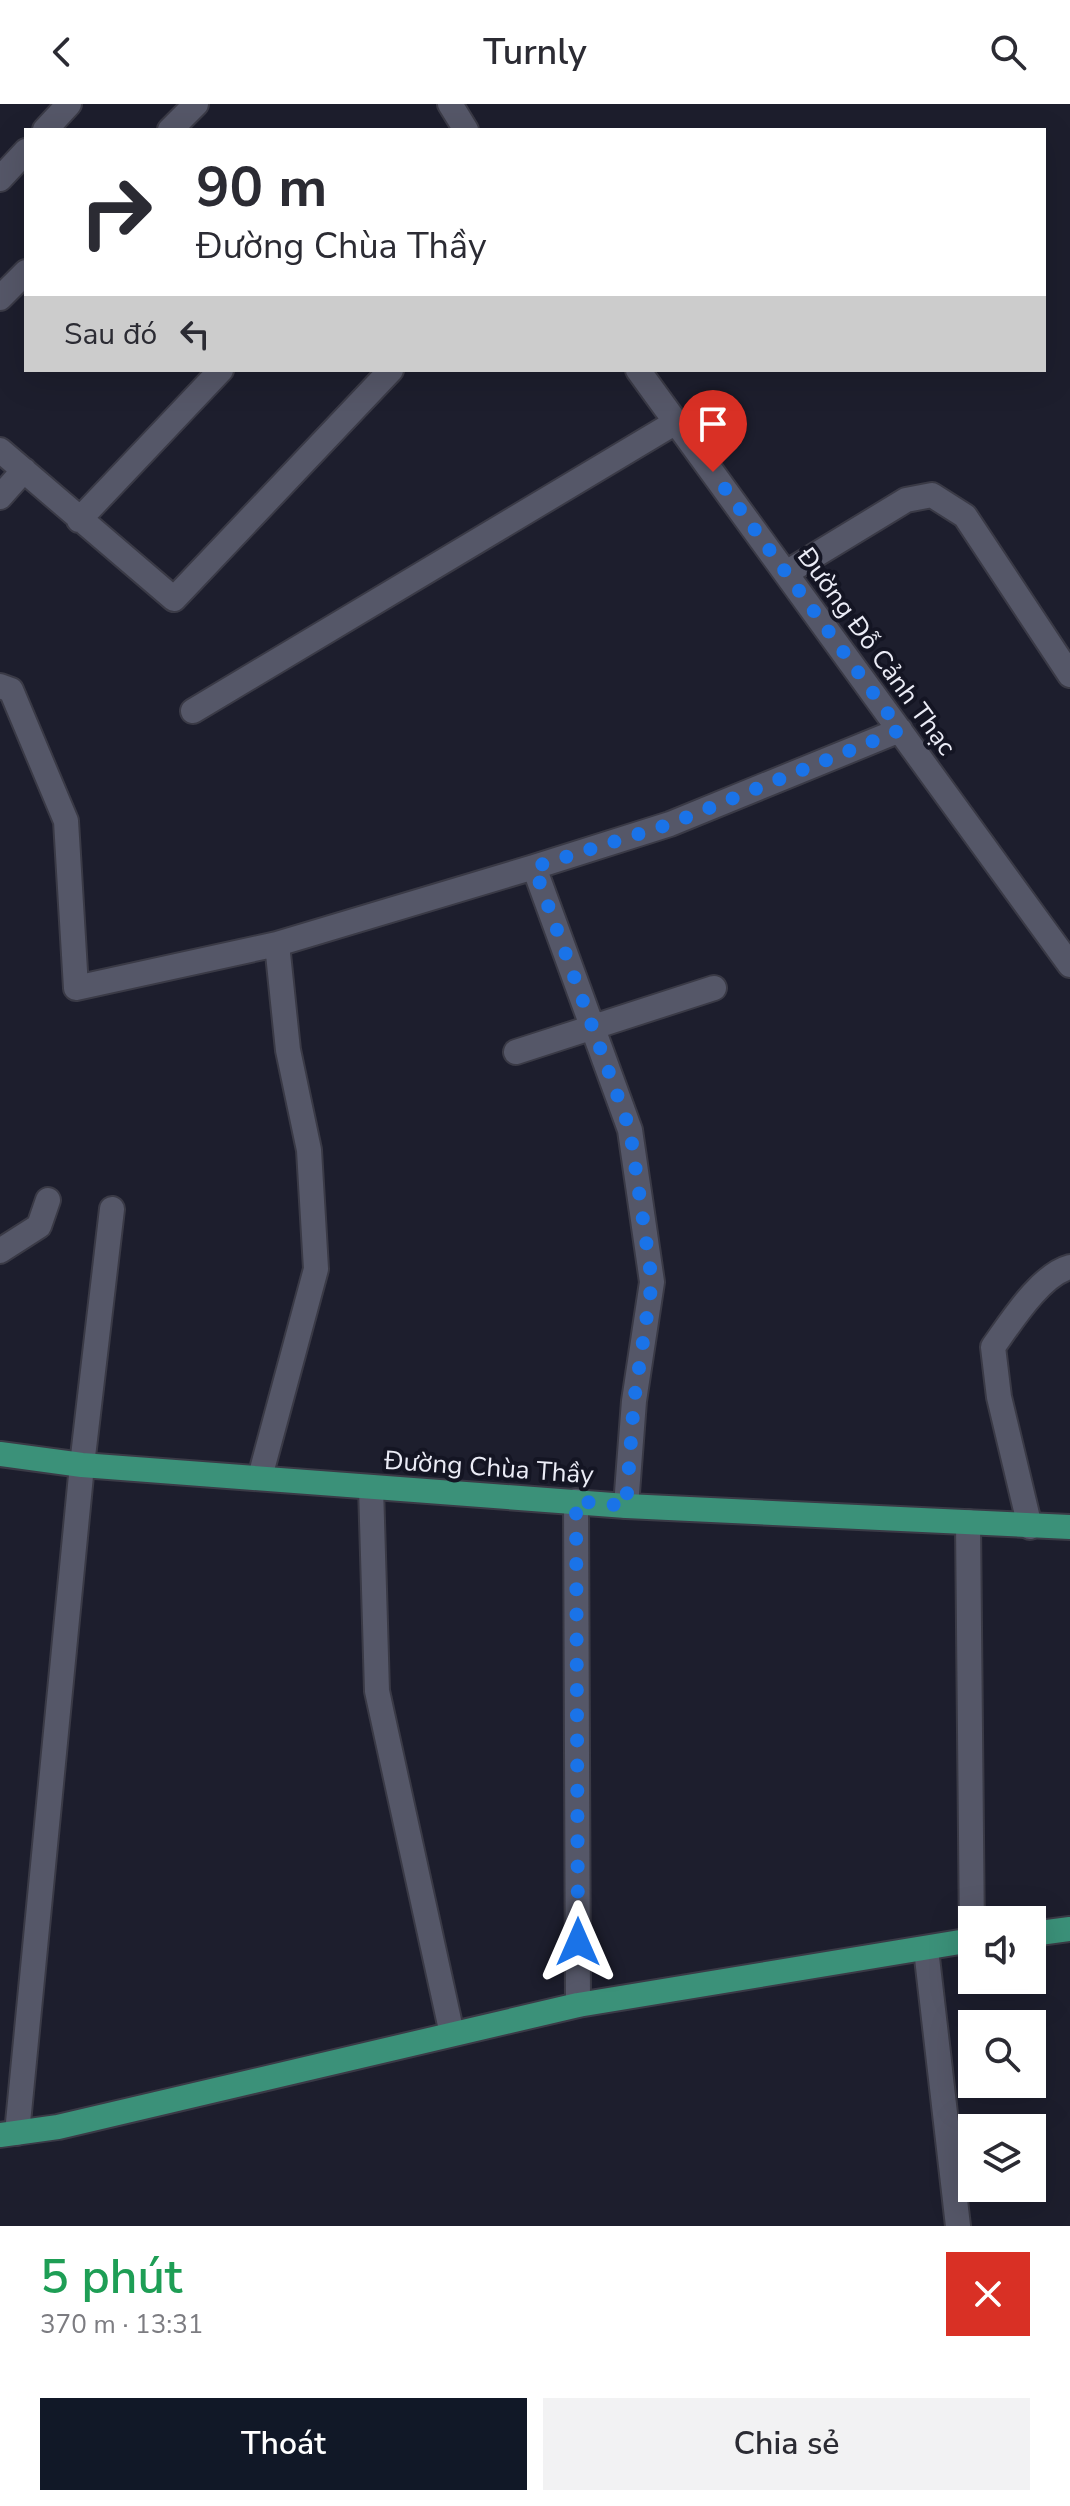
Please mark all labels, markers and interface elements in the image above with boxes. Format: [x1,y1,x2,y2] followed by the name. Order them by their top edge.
[483,28,587,77] text: Turnly
[40,30,84,74] icon: back
[986,30,1030,74] icon: search
[196,149,327,226] text: 90 m
[64,160,168,264] icon: right
[196,222,486,271] text: Đường Chùa Thầy
[173,312,217,356] icon: left
[64,314,157,355] text: Sau đó
[679,390,747,472] pin
[691,402,735,446] icon: arrive
[789,540,964,762] street label: Đường Đỗ Cảnh Thạc
[382,1443,595,1492] street label: Đường Chùa Thầy
[536,1900,620,1984] position arrow
[958,1906,1046,2202] map controls
[958,1906,1046,1994] button: sound
[958,2010,1046,2098] button: search
[958,2114,1046,2202] button: layers
[40,2244,182,2310] text: 5 phút
[946,2252,1030,2336] button: close
[40,2307,203,2342] text: 370 m · 13:31
[40,2398,527,2490] button: Thoát
[543,2398,1030,2490] button: Chia sẻ

